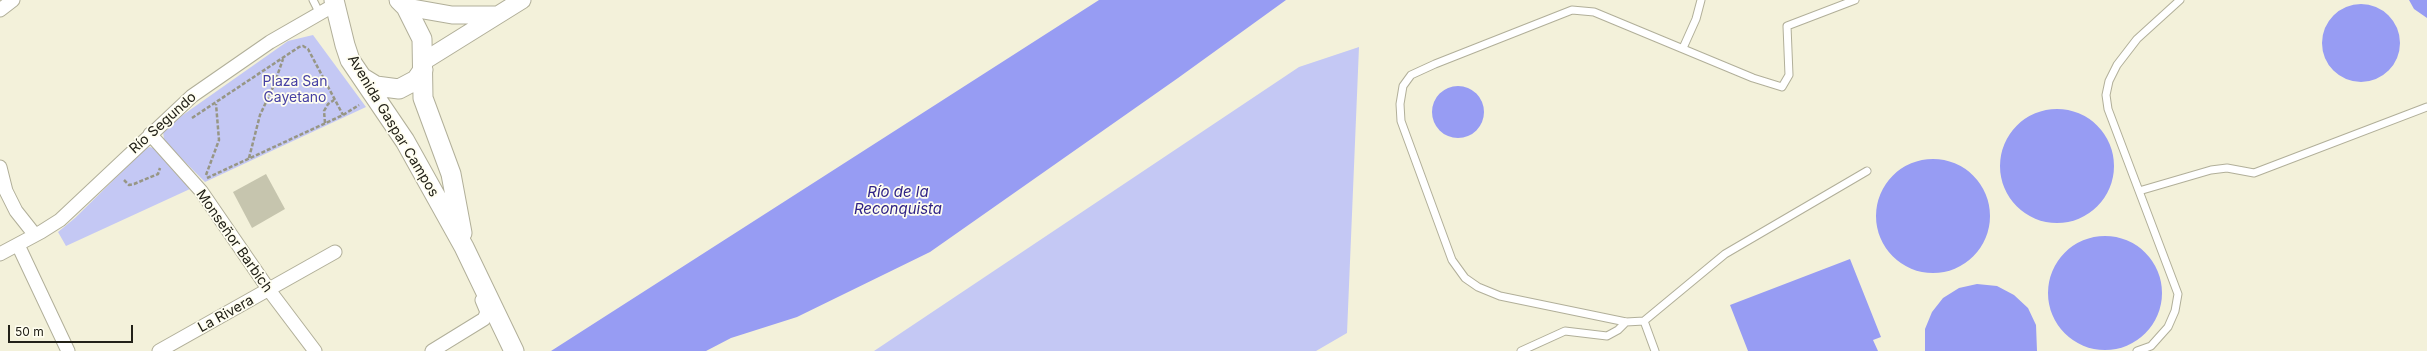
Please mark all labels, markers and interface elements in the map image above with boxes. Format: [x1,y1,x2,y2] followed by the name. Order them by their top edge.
[344,52,442,200] street label: Avenida Gaspar Campos
[263,74,327,106] park label: Plaza San Cayetano
[126,89,200,157] street label: Río Segundo
[854,183,942,218] water label: Río de la Reconquista
[192,186,276,296] street label: Monseñor Barbich
[195,292,257,336] street label: La Rivera
[10,317,135,343] scale bar
[15,324,44,339] text: 50 m

